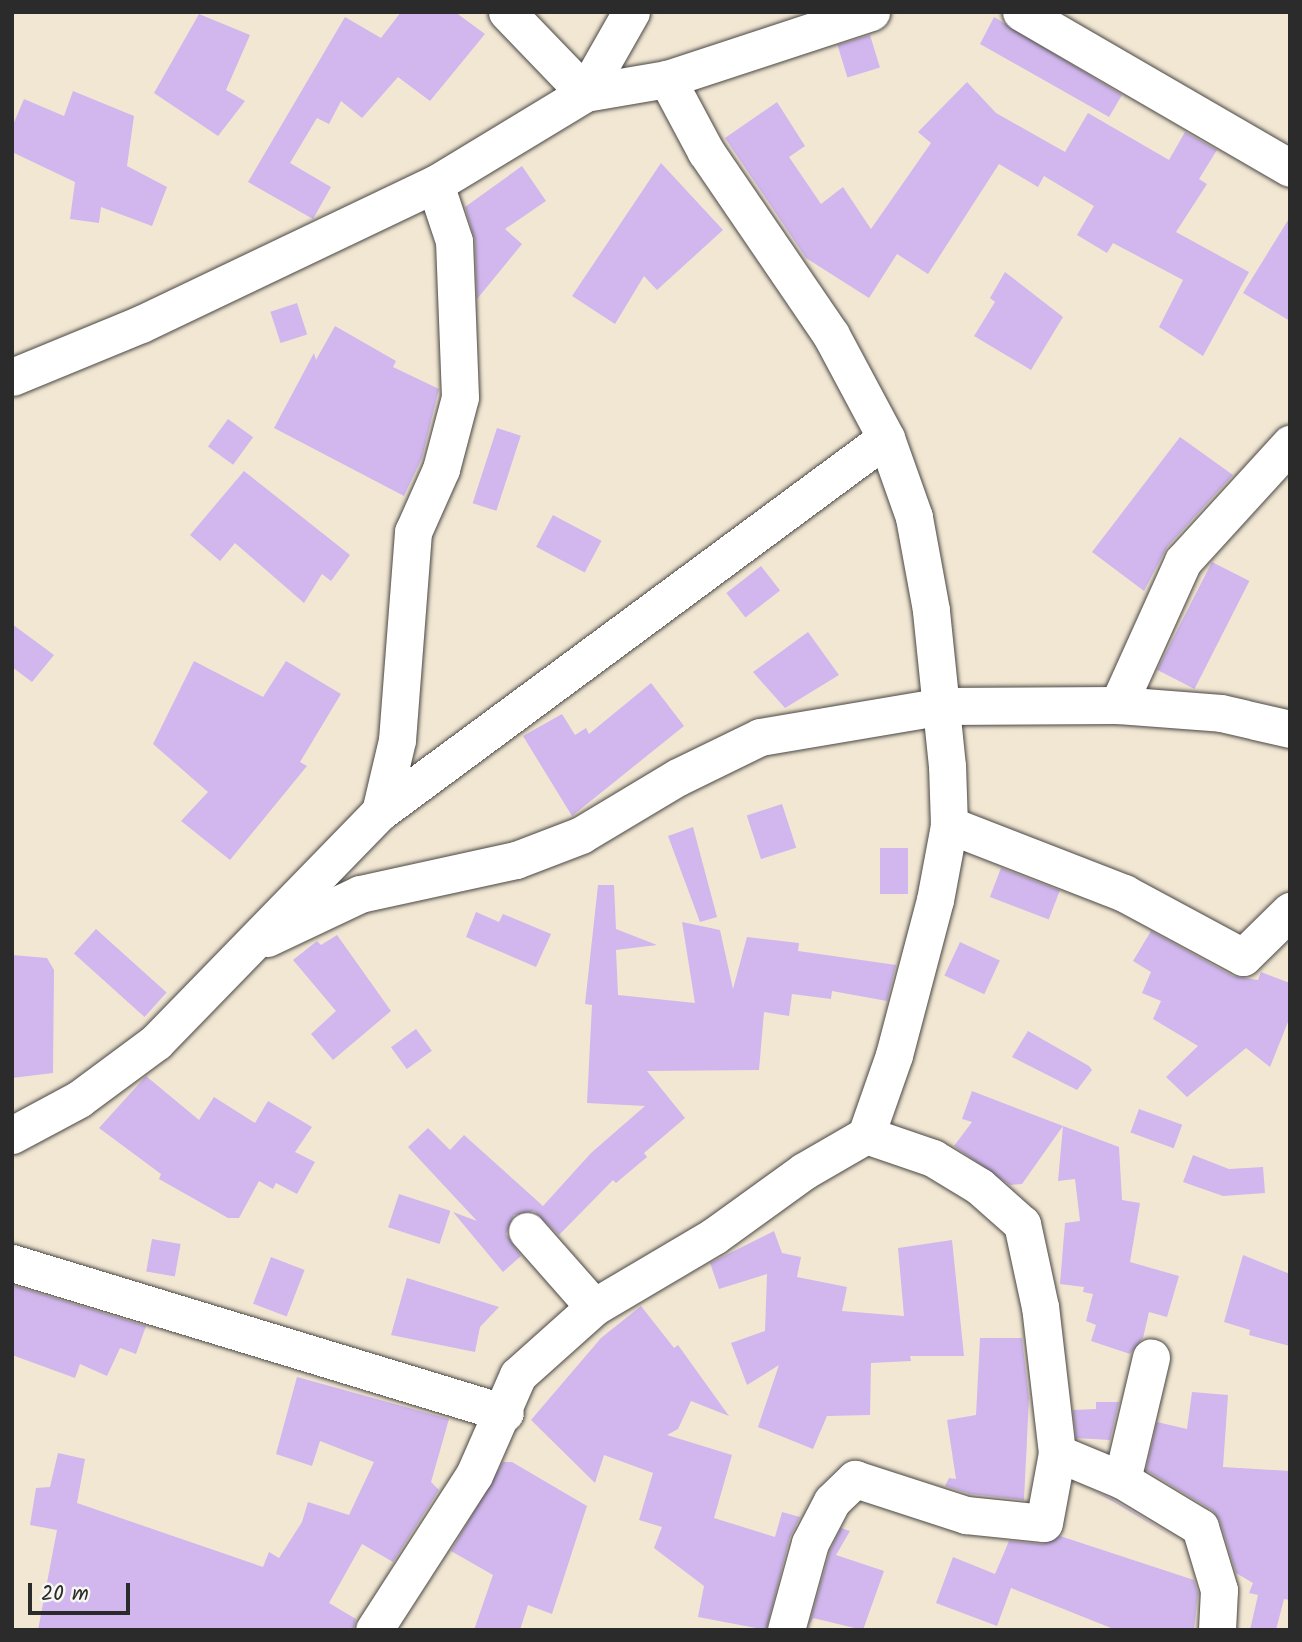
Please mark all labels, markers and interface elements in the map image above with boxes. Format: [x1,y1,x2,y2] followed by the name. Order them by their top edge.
[32,1568,133,1612] scale bar
[41,1578,89,1611] text: 20 m

